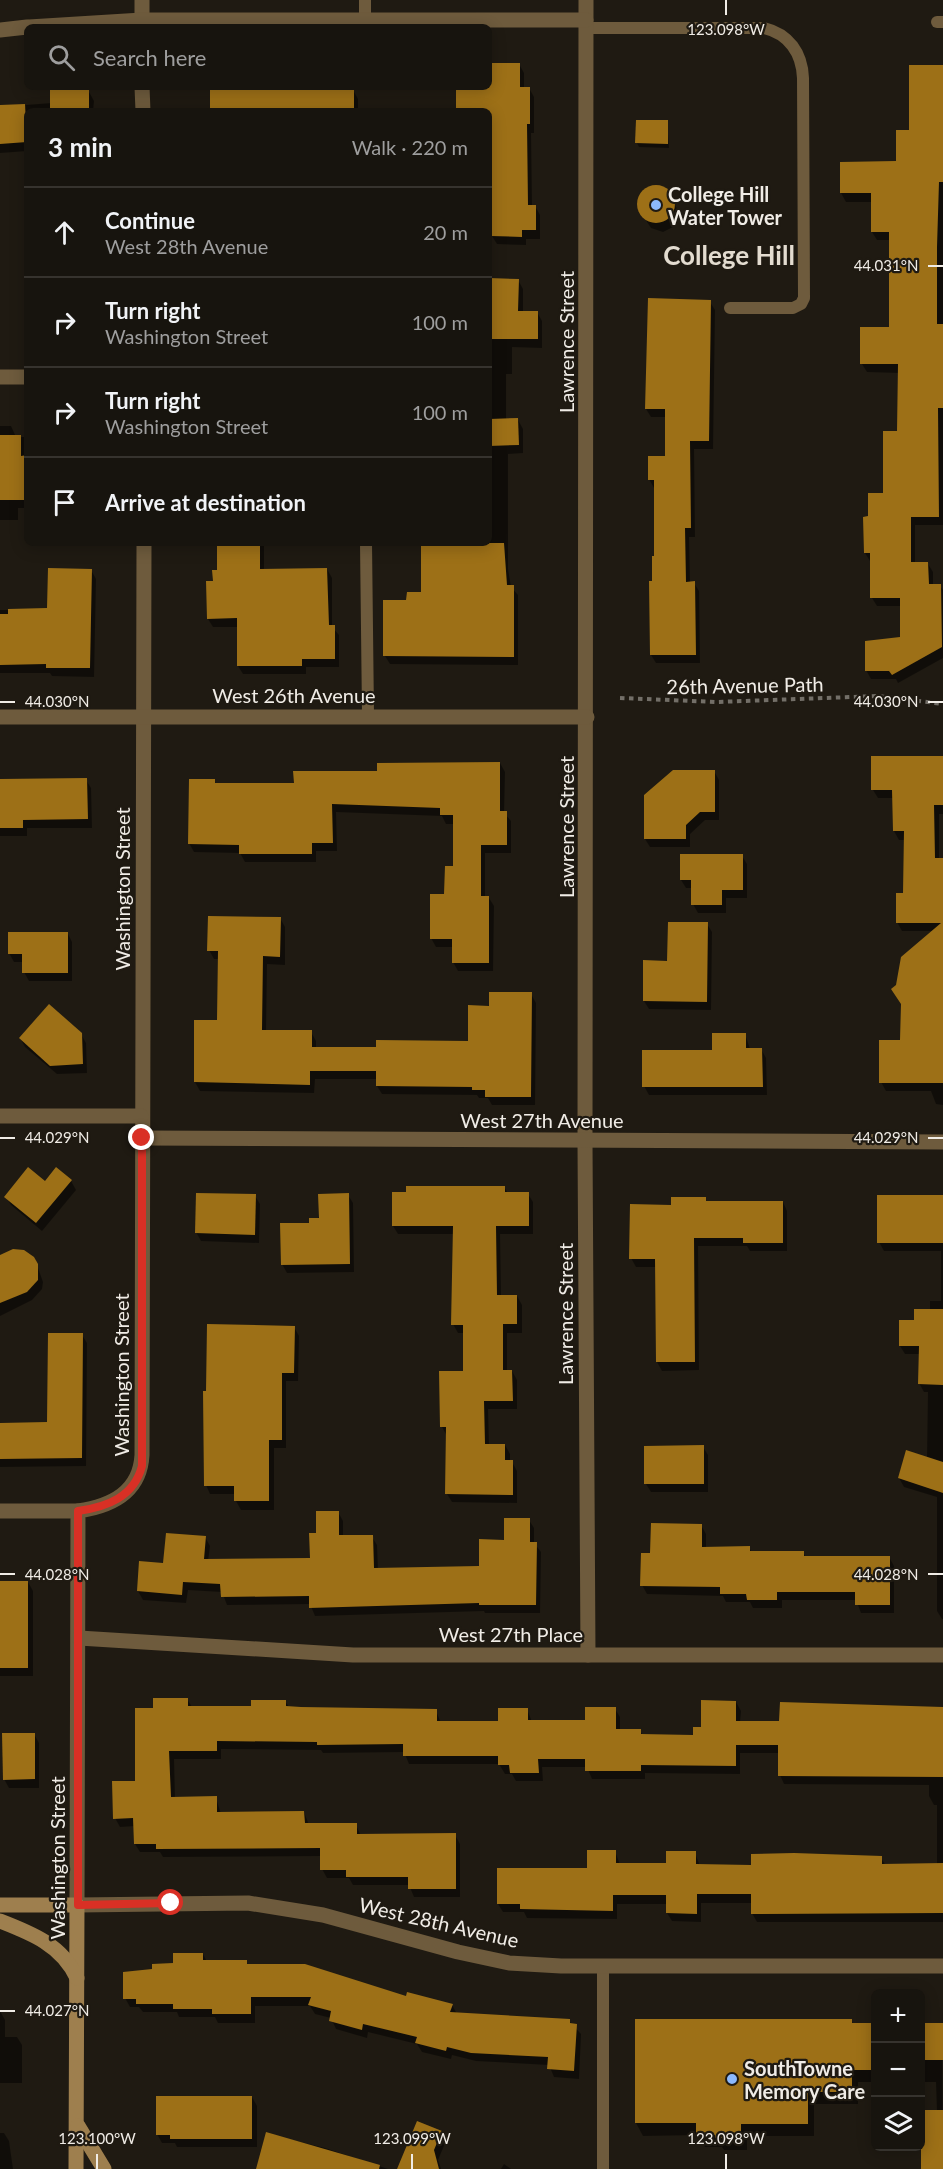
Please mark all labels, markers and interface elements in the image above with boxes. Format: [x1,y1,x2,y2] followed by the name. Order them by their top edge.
[687,20,765,38] text: 123.098°W
[24,24,492,90] search box
[45,41,78,74] icon: search
[93,44,206,71] text: Search here
[48,131,112,163] text: 3 min
[352,135,468,159] text: Walk · 220 m
[668,182,783,229] place label: College Hill Water Tower
[649,198,663,212] marker: College Hill Water Tower
[105,207,195,234] text: Continue
[48,216,81,249] icon: ahead
[423,220,468,244] text: 20 m
[105,234,268,258] text: West 28th Avenue
[663,239,795,271] district label: College Hill
[854,256,918,274] text: 44.031°N
[554,271,578,413] street label: Lawrence Street
[105,297,200,324] text: Turn right
[48,306,81,339] icon: right
[412,310,468,334] text: 100 m
[105,324,268,348] text: Washington Street
[105,387,200,414] text: Turn right
[48,396,81,429] icon: right
[412,400,468,424] text: 100 m
[105,414,268,438] text: Washington Street
[48,486,81,519] icon: arrive
[105,489,306,516] text: Arrive at destination
[666,672,824,698] street label: 26th Avenue Path
[212,683,376,707] street label: West 26th Avenue
[25,692,89,710] text: 44.030°N
[854,692,918,710] text: 44.030°N
[554,756,578,898] street label: Lawrence Street
[110,807,134,971] street label: Washington Street
[460,1108,624,1132] street label: West 27th Avenue
[128,1124,154,1150] route end
[25,1128,89,1146] text: 44.029°N
[854,1128,918,1146] text: 44.029°N
[553,1243,577,1385] street label: Lawrence Street
[109,1293,133,1457] street label: Washington Street
[25,1565,89,1583] text: 44.028°N
[854,1565,918,1583] text: 44.028°N
[439,1622,583,1646] street label: West 27th Place
[45,1776,69,1940] street label: Washington Street
[157,1889,183,1915] route start
[357,1892,521,1952] street label: West 28th Avenue
[871,1989,925,2151] map controls
[871,1989,925,2043] button: +
[25,2001,89,2019] text: 44.027°N
[871,2043,925,2097] button: −
[744,2056,865,2103] place label: SouthTowne Memory Care
[725,2072,739,2086] marker: SouthTowne Memory Care
[871,2097,925,2151] button: layers
[58,2129,136,2147] text: 123.100°W
[373,2129,451,2147] text: 123.099°W
[687,2129,765,2147] text: 123.098°W

